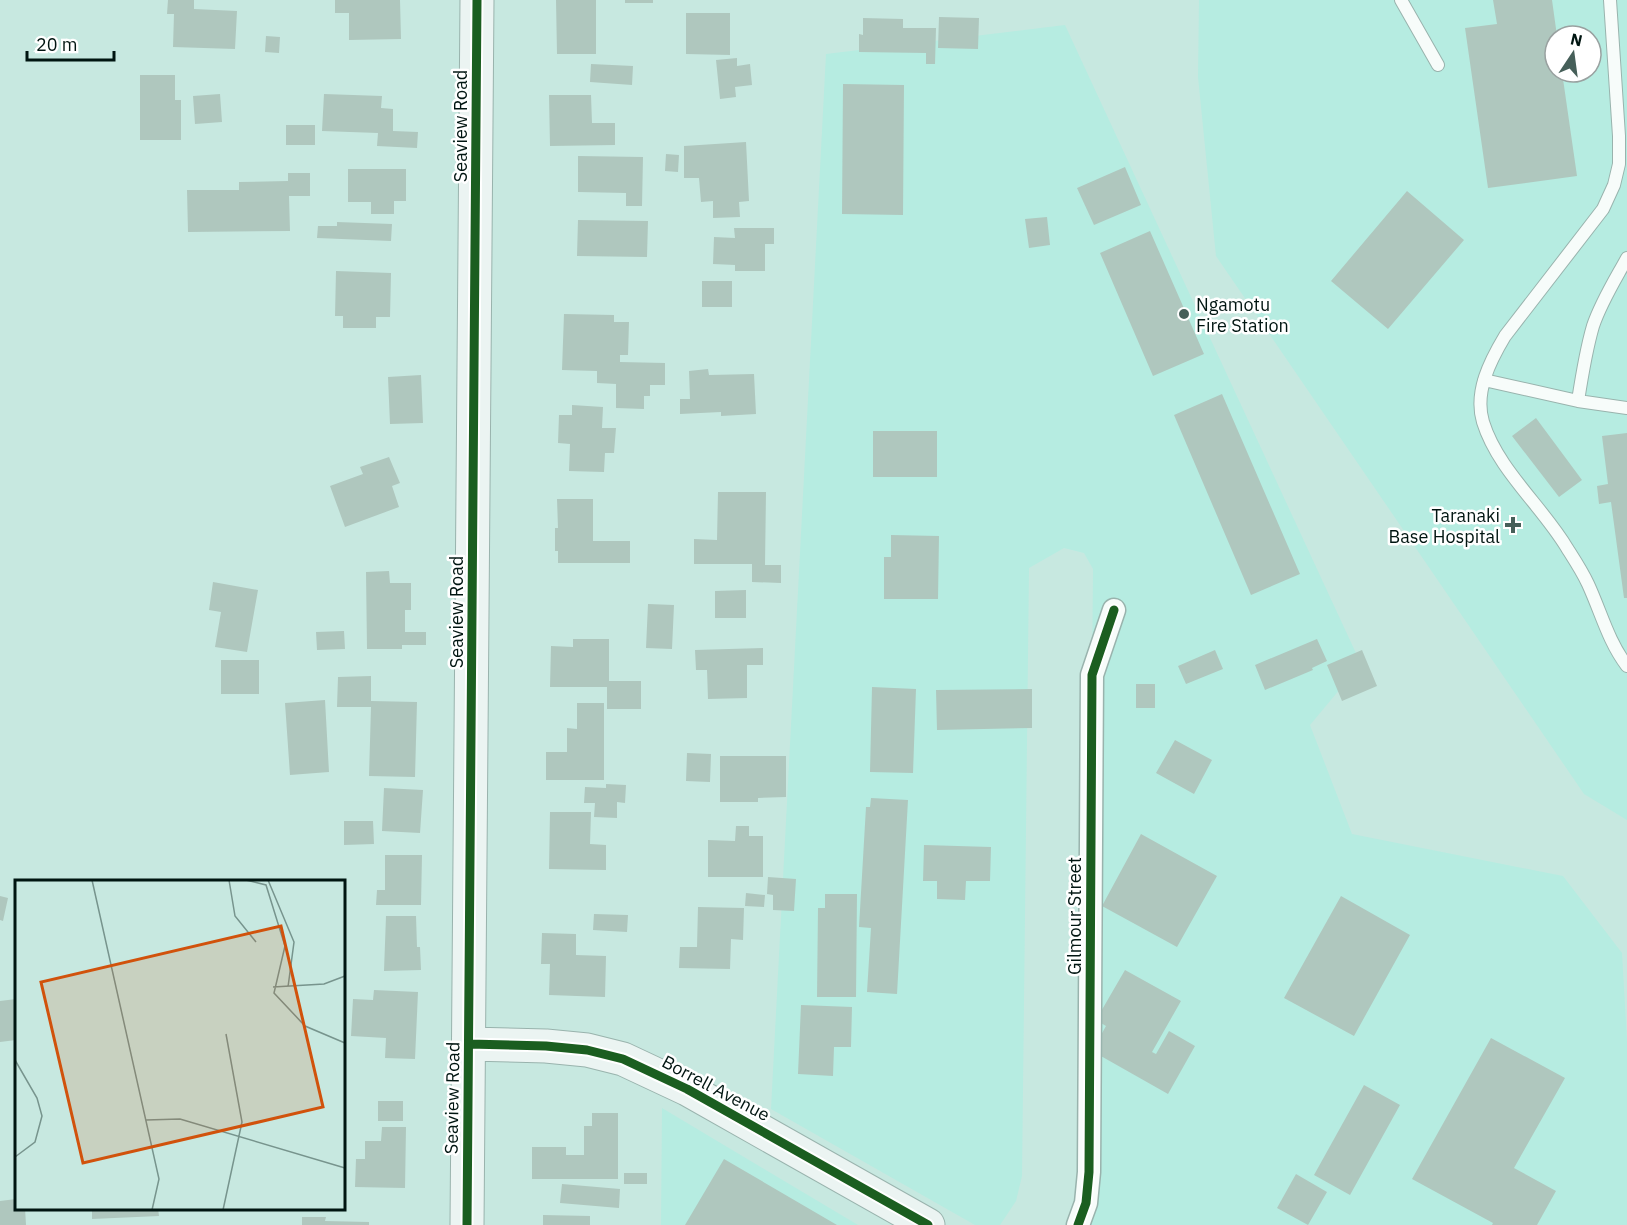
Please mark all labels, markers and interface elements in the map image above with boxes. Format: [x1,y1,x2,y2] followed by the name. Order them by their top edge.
[27,24,114,62] scale bar
[1543,24,1603,84] north arrow
[1568,28,1584,50] text: N
[36,33,78,56] text: 20 m
[449,70,472,182] street label: Seaview Road
[1196,293,1289,337] place label: Ngamotu Fire Station
[1177,307,1191,321] marker: Ngamotu Fire Station
[1388,504,1500,548] place label: Taranaki Base Hospital
[1504,516,1522,534] marker: Taranaki Base Hospital
[445,556,468,668] street label: Seaview Road
[1063,857,1086,975] street label: Gilmour Street
[15,880,345,1210] inset map
[440,1042,464,1154] street label: Seaview Road
[658,1050,774,1126] street label: Borrell Avenue

